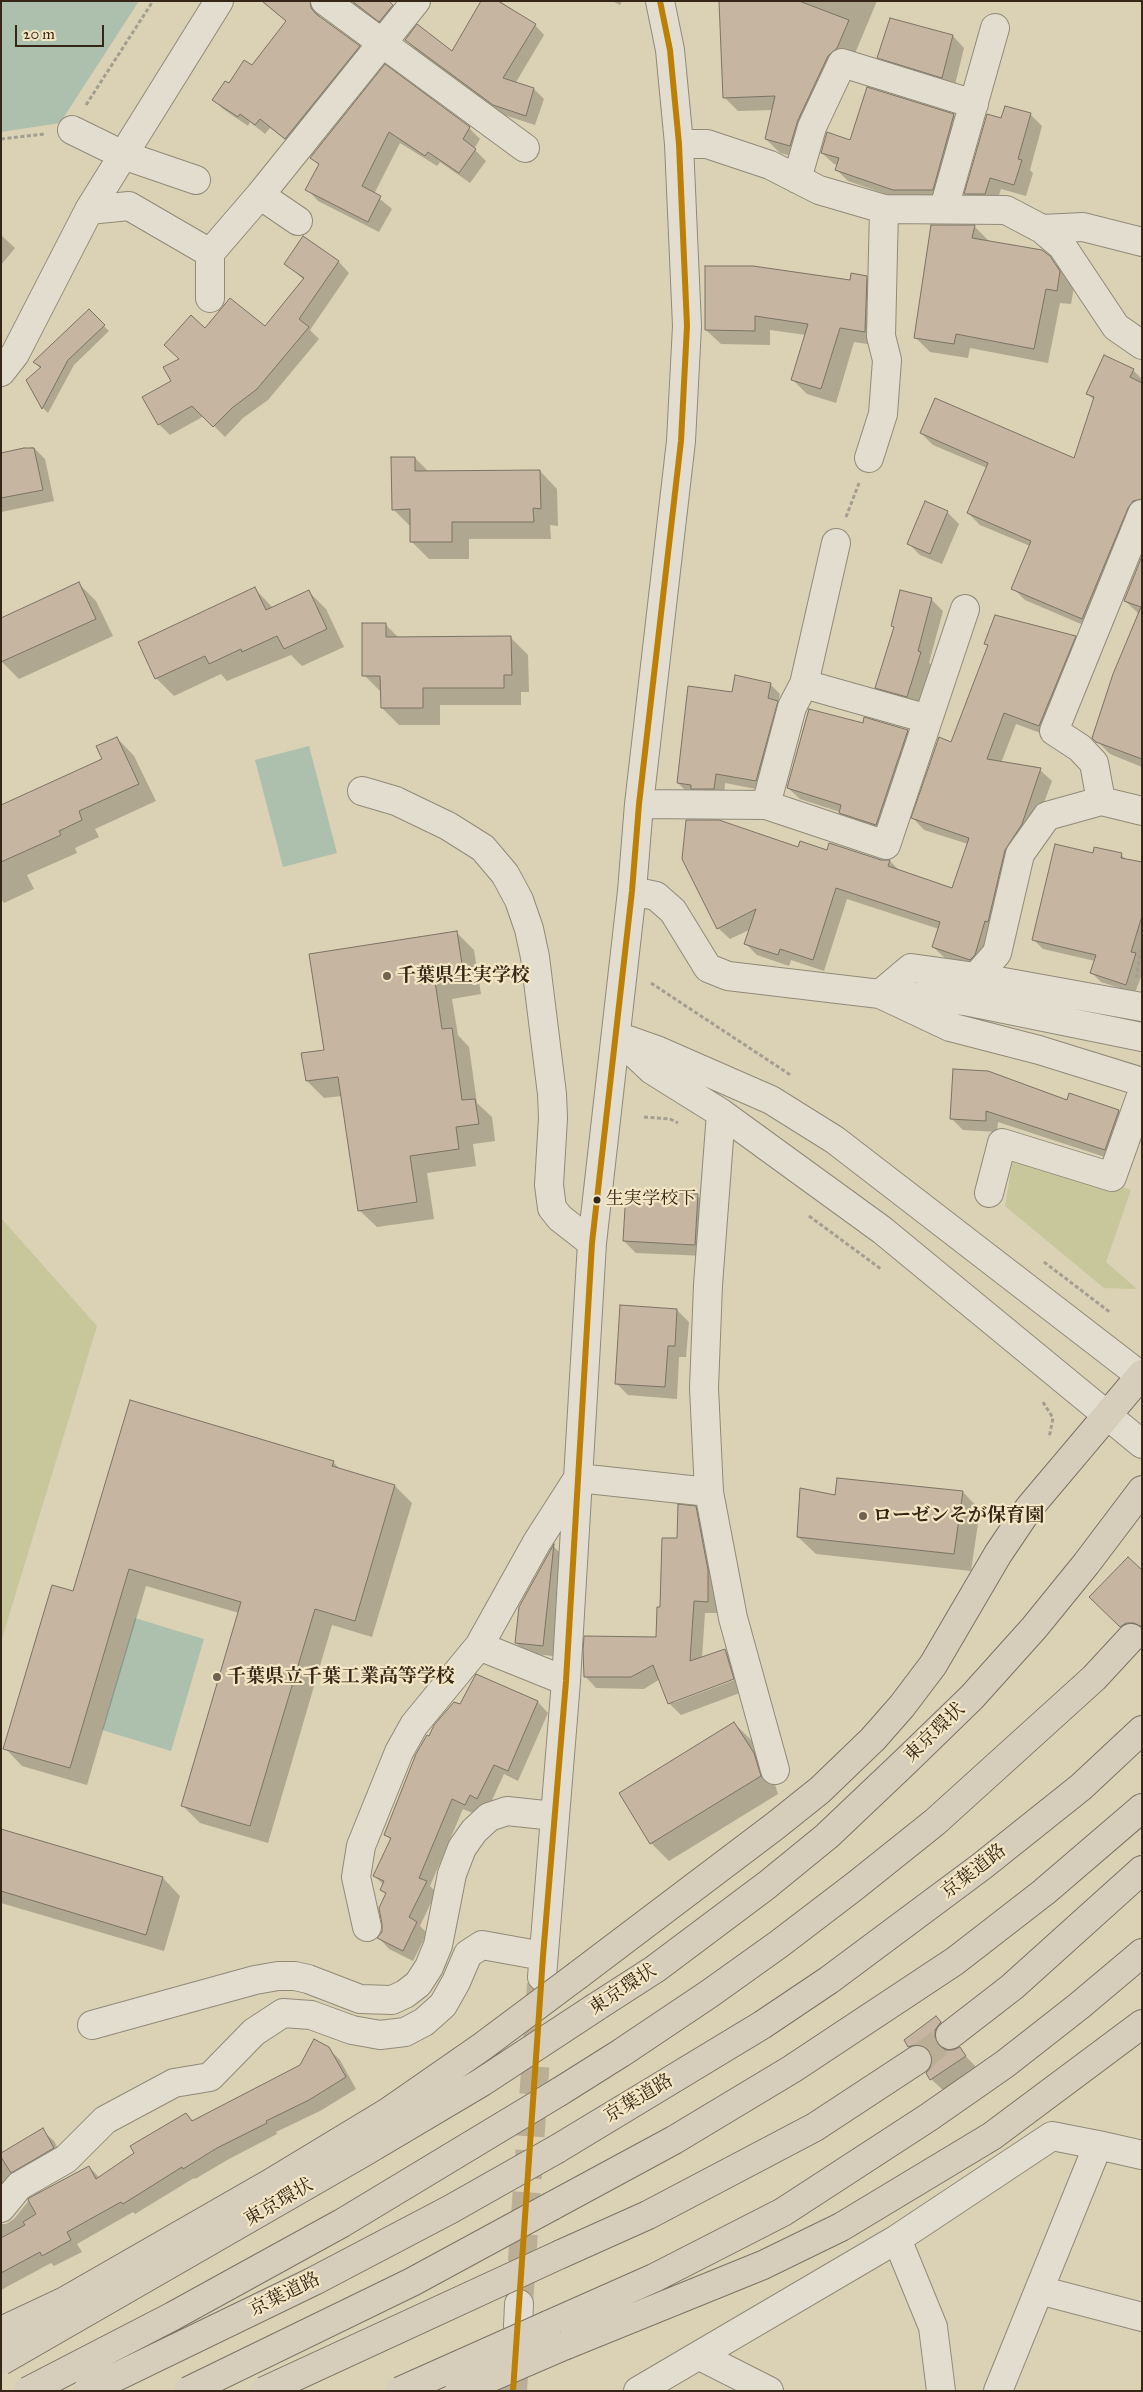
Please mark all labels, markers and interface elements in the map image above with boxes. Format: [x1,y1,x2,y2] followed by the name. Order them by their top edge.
[18,15,106,47] scale bar
[23,25,55,43] text: 20 m
[397,965,530,987] place label: 千葉県生実学校
[381,970,393,982] marker: 千葉県生実学校
[606,1189,696,1211] place label: 生実学校下
[592,1195,602,1205] marker: 生実学校下
[873,1505,1044,1527] place label: ローゼンそが保育園
[857,1510,869,1522] marker: ローゼンそが保育園
[227,1666,455,1688] place label: 千葉県立千葉工業高等学校
[211,1671,223,1683] marker: 千葉県立千葉工業高等学校
[900,1698,970,1768] street label: 東京環状
[937,1840,1011,1904] street label: 京葉道路
[585,1960,661,2020] street label: 東京環状
[601,2070,677,2128] street label: 京葉道路
[240,2174,318,2232] street label: 東京環状
[246,2268,324,2322] street label: 京葉道路

